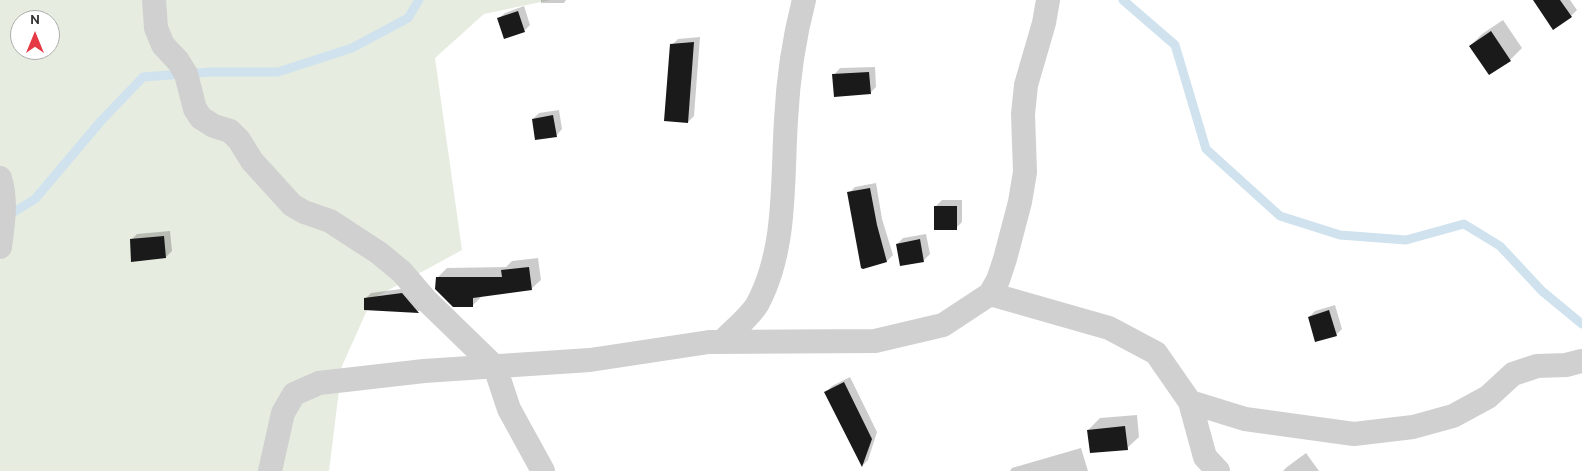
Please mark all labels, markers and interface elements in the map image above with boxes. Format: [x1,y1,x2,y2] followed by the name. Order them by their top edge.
[10,10,60,60] north arrow
[30,12,40,29] text: N

